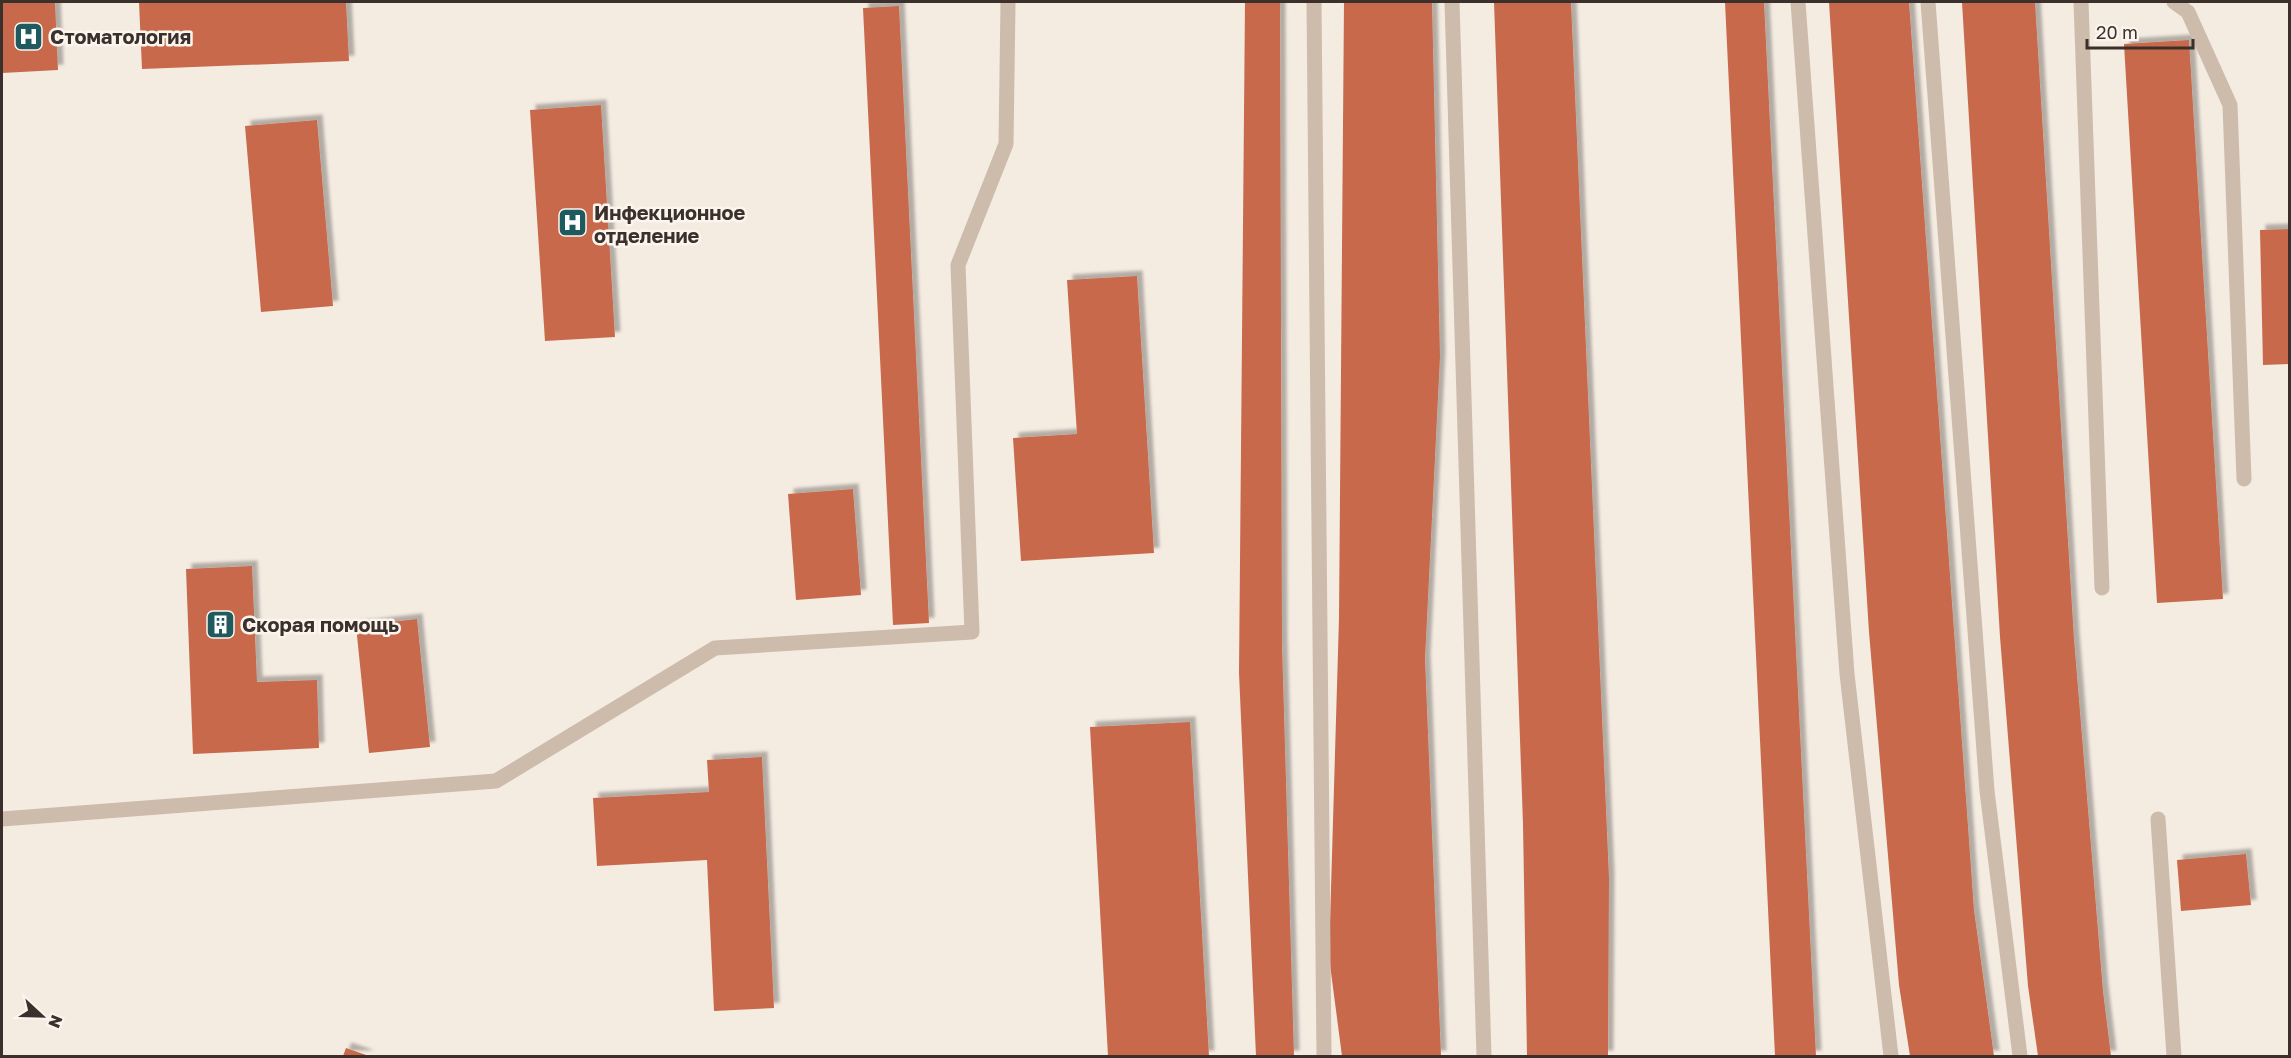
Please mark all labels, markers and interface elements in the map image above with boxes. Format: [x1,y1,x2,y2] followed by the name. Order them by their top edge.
[2087,12,2194,50] scale bar
[13,20,45,52] hospital icon: Стоматология
[2096,21,2138,43] text: 20 m
[50,24,191,48] place label: Стоматология
[594,200,745,247] place label: Инфекционное отделение
[557,207,589,239] hospital icon: Инфекционное отделение
[205,608,237,640] building icon: Скорая помощь
[242,612,399,636] place label: Скорая помощь
[12,986,72,1046] north arrow
[44,1012,67,1031] text: N

